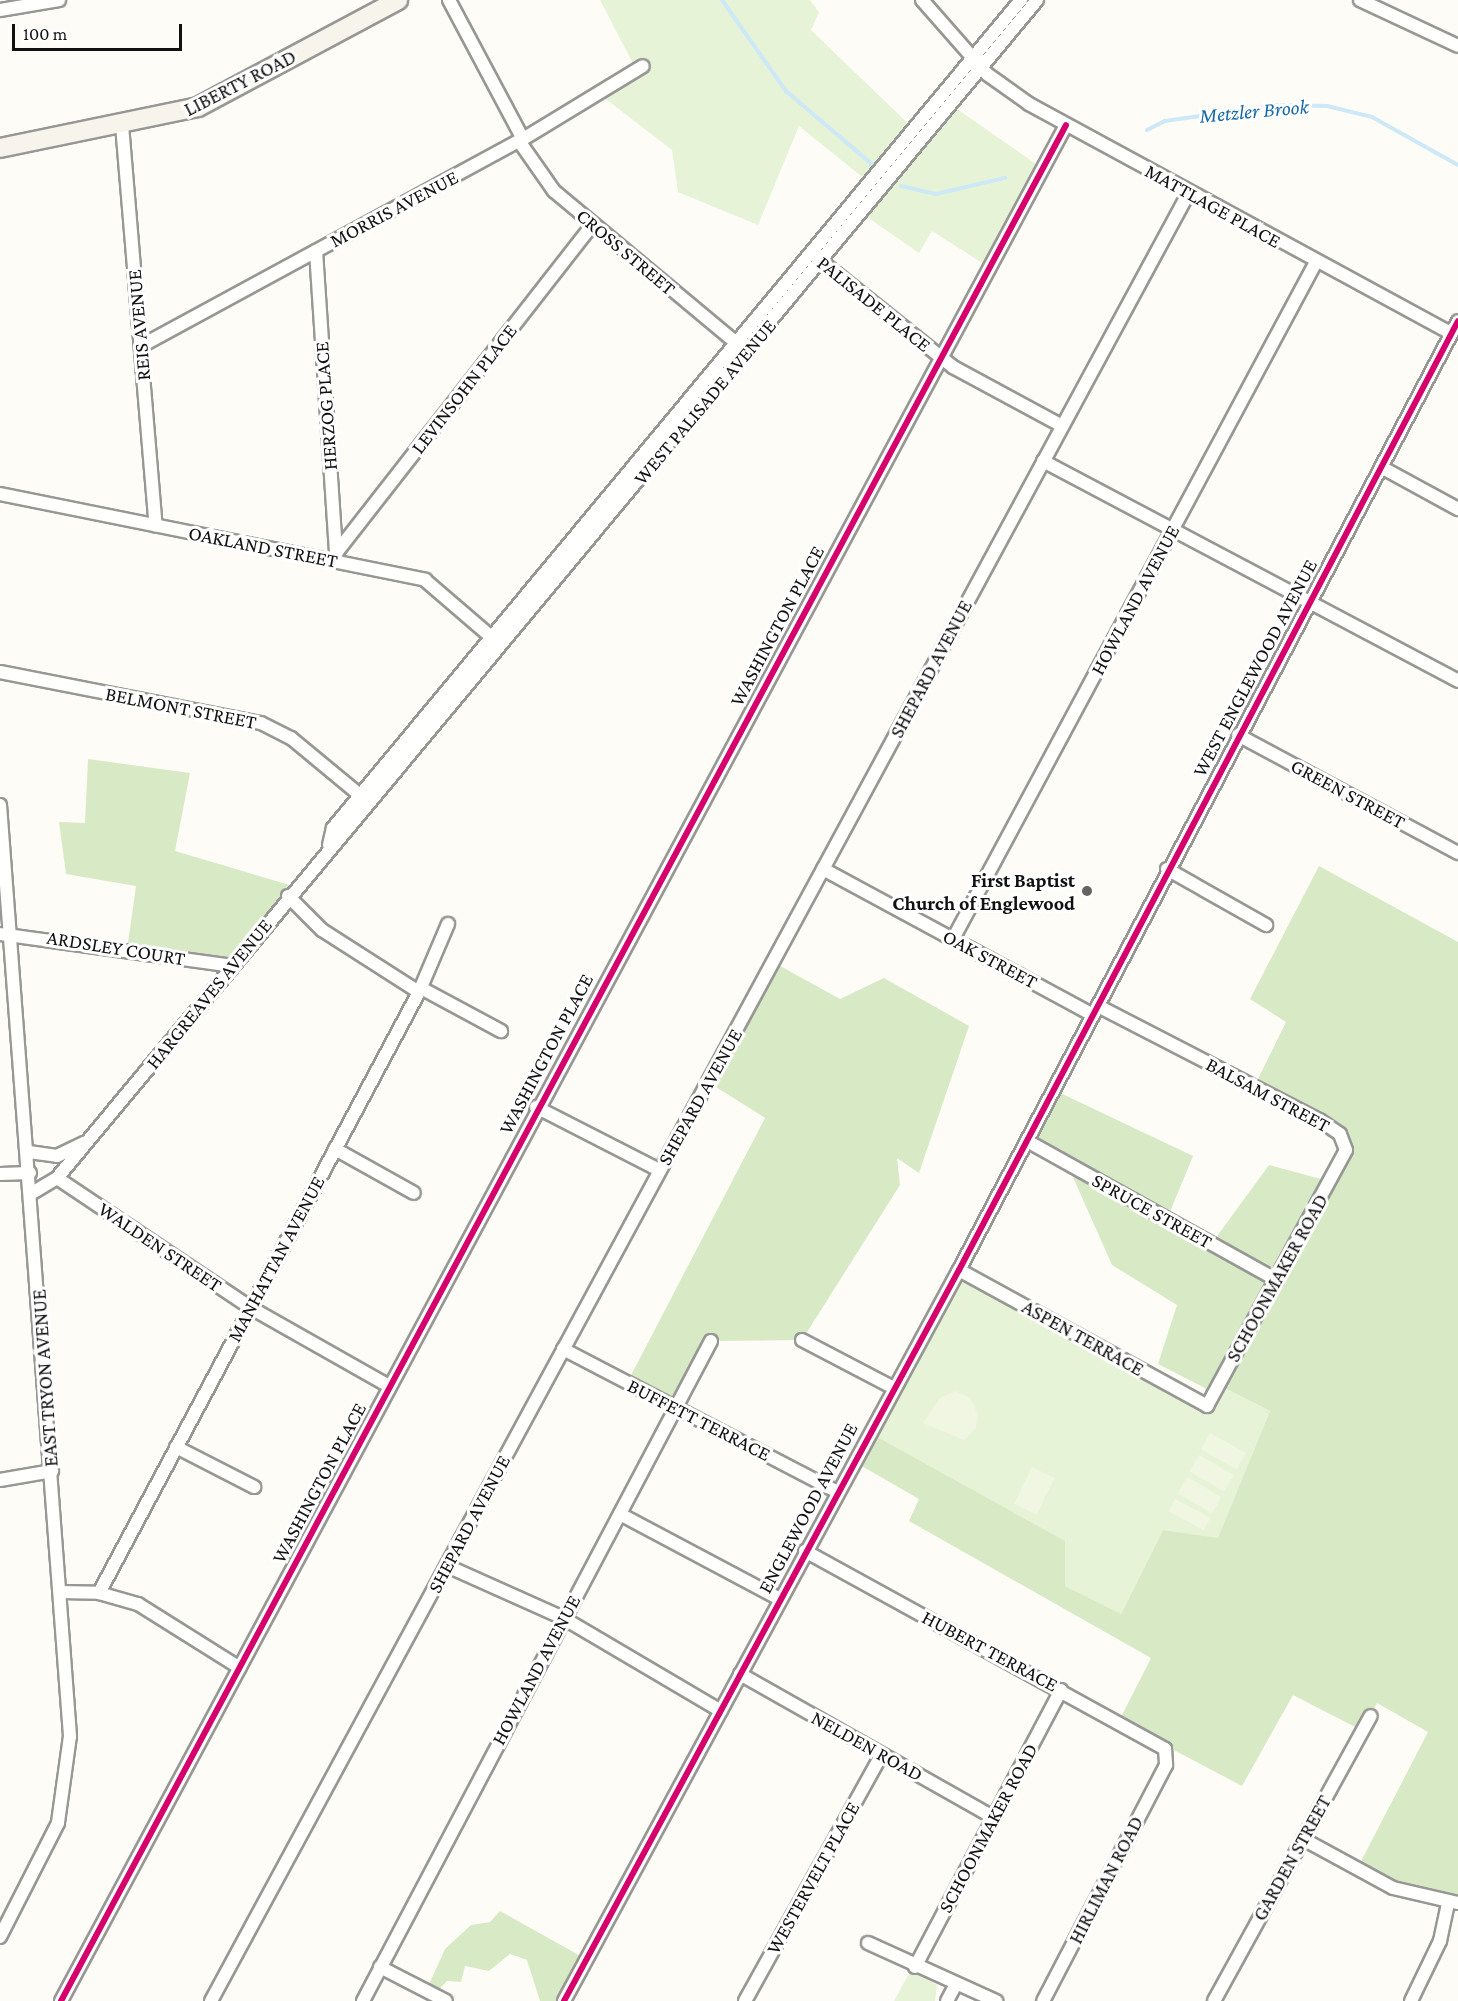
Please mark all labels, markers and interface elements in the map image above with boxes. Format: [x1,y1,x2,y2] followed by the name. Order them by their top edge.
[15,12,184,50] scale bar
[23,24,67,44] text: 100 m
[180,45,300,121] street label: LIBERTY ROAD
[1198,94,1310,128] water label: Metzler Brook
[1141,159,1285,253] street label: MATTLAGE PLACE
[326,165,462,253] street label: MORRIS AVENUE
[571,203,681,301] street label: CROSS STREET
[812,251,936,357] street label: PALISADE PLACE
[122,268,156,382] street label: REIS AVENUE
[629,314,781,490] street label: WEST PALISADE AVENUE
[406,319,522,459] street label: LEVINSOHN PLACE
[310,341,342,471] street label: HERZOG PLACE
[186,521,340,573] street label: OAKLAND STREET
[1085,521,1185,679] street label: HOWLAND AVENUE
[725,542,829,710] street label: WASHINGTON PLACE
[1187,555,1323,781] street label: WEST ENGLEWOOD AVENUE
[885,596,977,742] street label: SHEPARD AVENUE
[103,682,259,734] street label: BELMONT STREET
[1287,754,1409,834] street label: GREEN STREET
[892,868,1075,915] place label: First Baptist Church of Englewood
[1080,884,1094,898] marker: First Baptist Church of Englewood
[141,914,277,1074] street label: HARGREAVES AVENUE
[939,924,1041,994] street label: OAK STREET
[45,925,187,971] street label: ARDSLEY COURT
[494,970,598,1138] street label: WASHINGTON PLACE
[653,1024,747,1170] street label: SHEPARD AVENUE
[1202,1052,1334,1138] street label: BALSAM STREET
[1088,1168,1216,1254] street label: SPRUCE STREET
[222,1172,330,1346] street label: MANHATTAN AVENUE
[1221,1190,1333,1366] street label: SCHOONMAKER ROAD
[94,1197,226,1297] street label: WALDEN STREET
[27,1288,63,1468] street label: EAST TRYON AVENUE
[1018,1295,1148,1381] street label: ASPEN TERRACE
[623,1374,775,1466] street label: BUFFETT TERRACE
[267,1399,371,1567] street label: WASHINGTON PLACE
[753,1419,863,1597] street label: ENGLEWOOD AVENUE
[423,1451,515,1597] street label: SHEPARD AVENUE
[486,1591,586,1749] street label: HOWLAND AVENUE
[918,1605,1062,1697] street label: HUBERT TERRACE
[807,1705,927,1787] street label: NELDEN ROAD
[933,1739,1043,1917] street label: SCHOONMAKER ROAD
[1248,1791,1336,1925] street label: GARDEN STREET
[761,1798,865,1958] street label: WESTERVELT PLACE
[1064,1812,1148,1948] street label: HIRLIMAN ROAD

